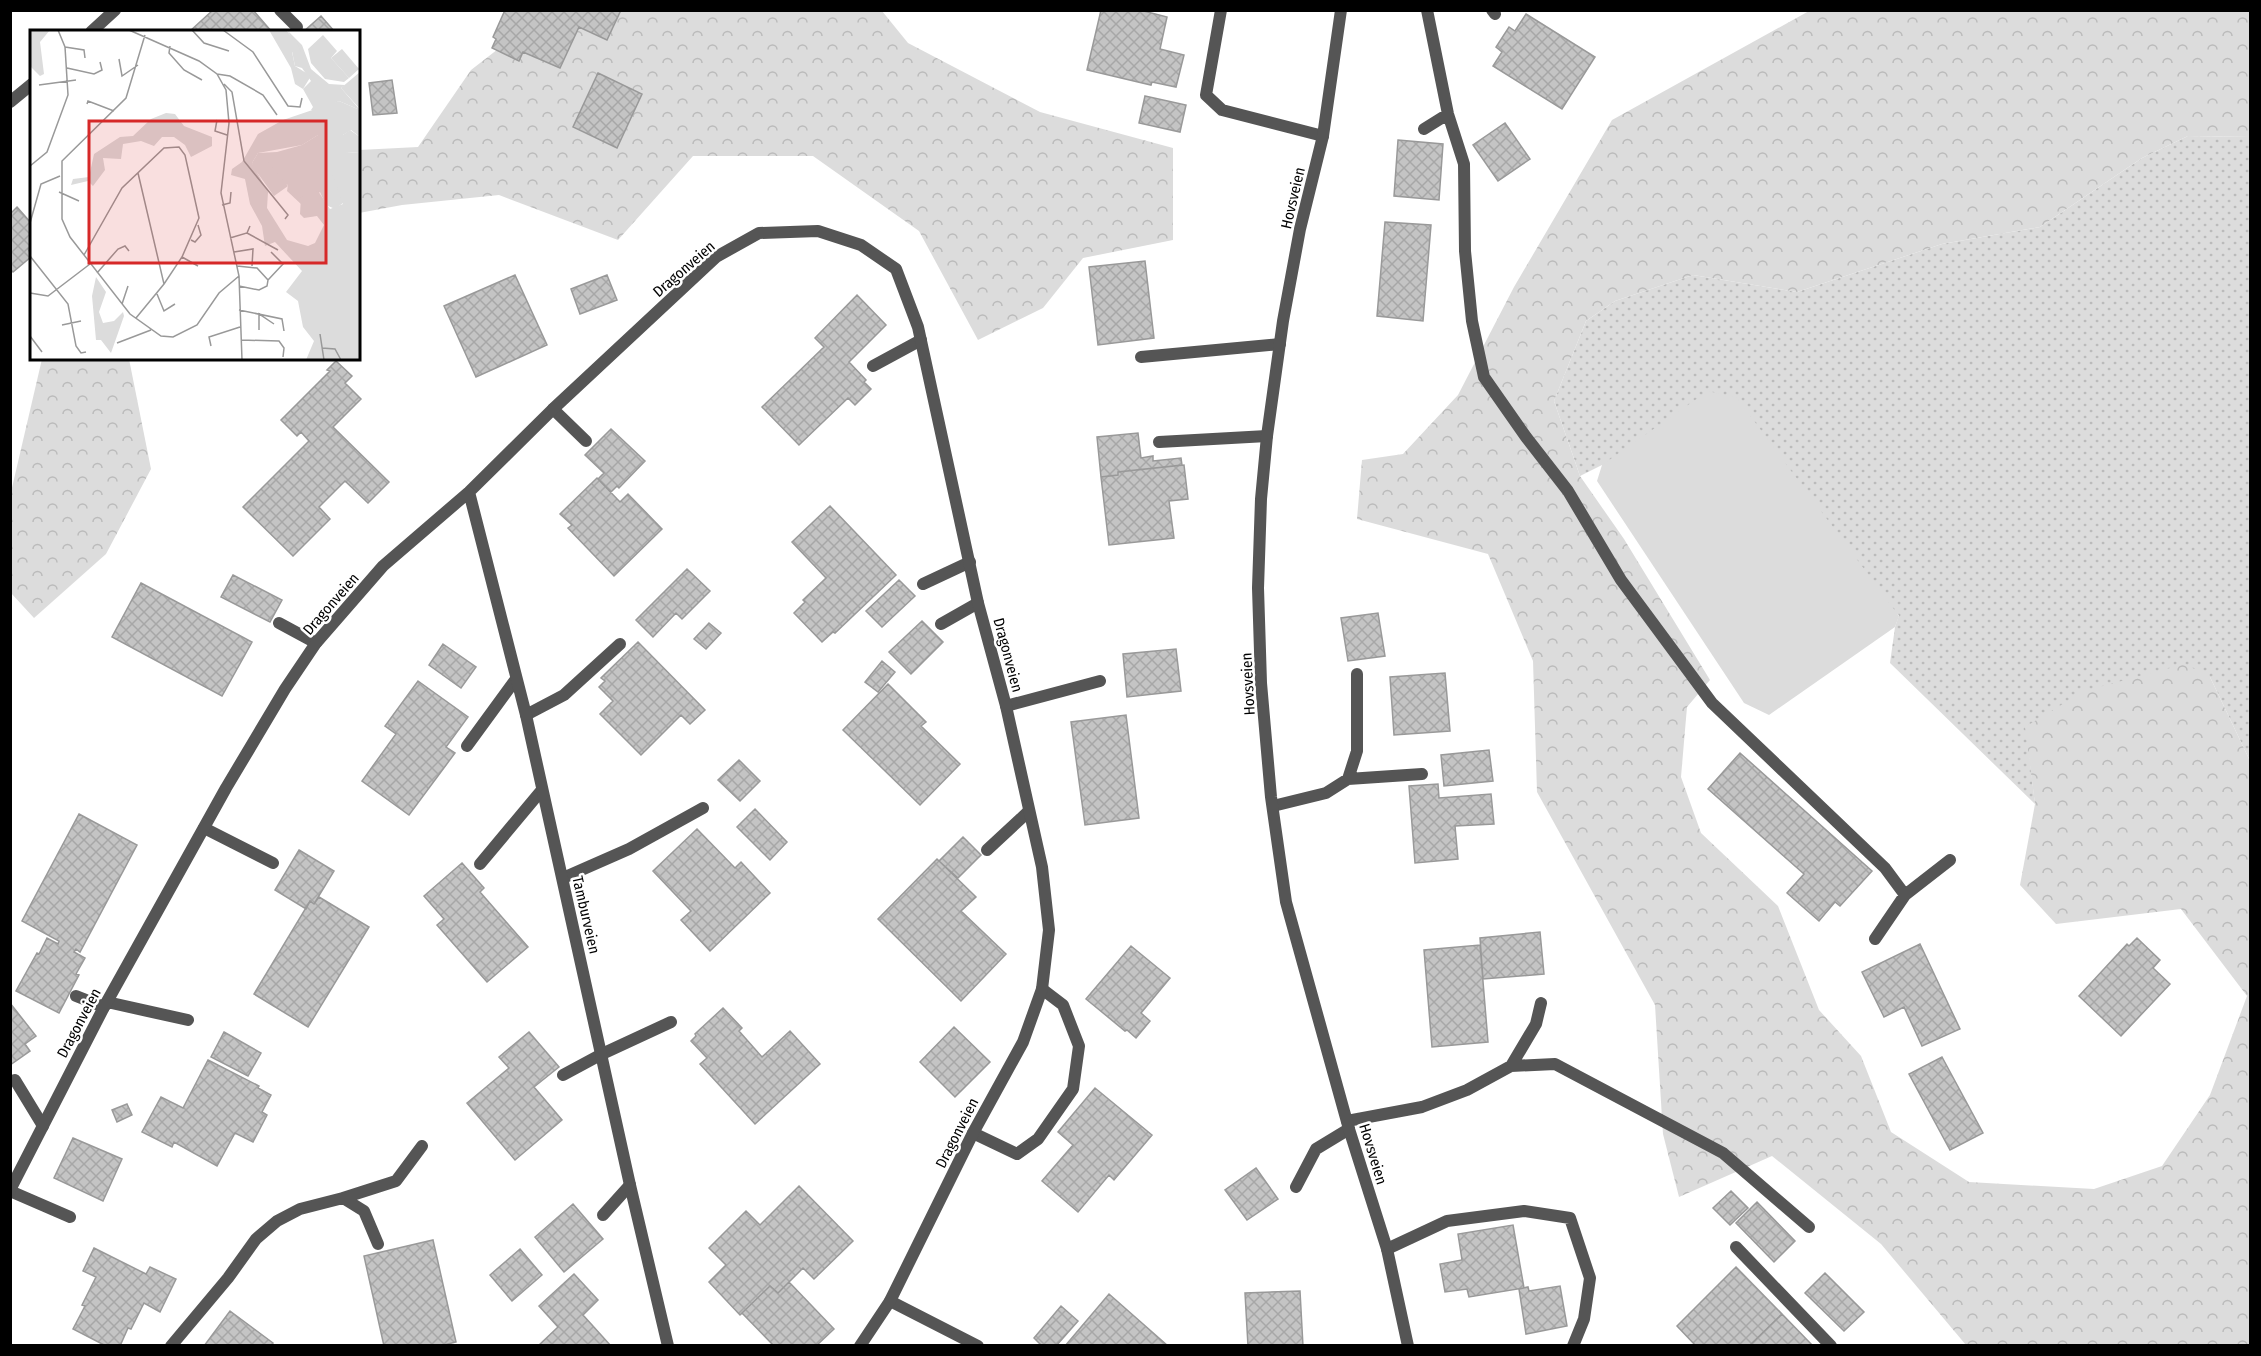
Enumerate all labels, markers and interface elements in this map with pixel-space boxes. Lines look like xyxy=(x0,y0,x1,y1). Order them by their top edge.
inset map xyxy=(30,30,360,360)
street label: Hovsveien xyxy=(1277,165,1309,231)
street label: Dragonveien xyxy=(649,237,719,301)
street label: Dragonveien xyxy=(299,569,363,639)
street label: Dragonveien xyxy=(989,616,1027,694)
street label: Hovsveien xyxy=(1237,652,1259,716)
street label: Tamburveien xyxy=(568,874,604,956)
street label: Dragonveien xyxy=(53,985,105,1061)
street label: Dragonveien xyxy=(932,1095,982,1171)
street label: Hovsveien xyxy=(1355,1121,1391,1187)

